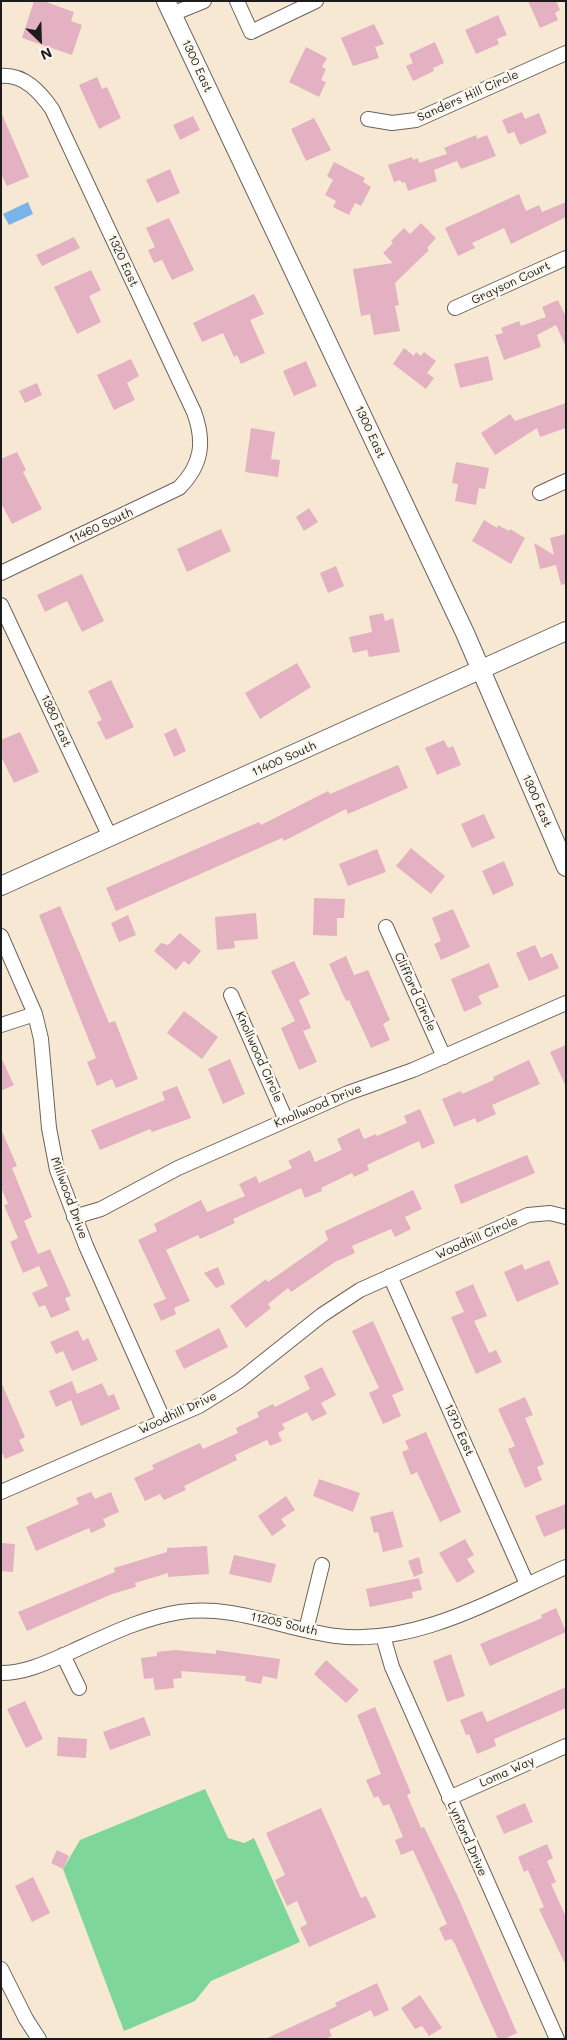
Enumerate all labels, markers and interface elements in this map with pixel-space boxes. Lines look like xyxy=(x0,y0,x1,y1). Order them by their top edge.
north arrow xyxy=(15,15,65,65)
street label: 1300 East xyxy=(179,37,215,95)
text: N xyxy=(38,43,55,65)
street label: Sanders Hill Circle xyxy=(415,67,521,125)
street label: 1320 East xyxy=(105,233,141,289)
street label: Grayson Court xyxy=(469,258,553,308)
street label: 1300 East xyxy=(352,403,388,461)
street label: 11460 South xyxy=(67,505,135,547)
street label: 1380 East xyxy=(38,692,74,750)
street label: 11400 South xyxy=(250,738,318,780)
street label: 1300 East xyxy=(519,772,555,830)
street label: Clifford Circle xyxy=(391,950,439,1034)
street label: Knollwood Circle xyxy=(233,1009,285,1105)
street label: Knollwood Drive xyxy=(272,1081,364,1131)
street label: Millwood Drive xyxy=(48,1155,90,1241)
street label: Woodhill Circle xyxy=(434,1213,520,1263)
street label: Woodhill Drive xyxy=(137,1389,219,1437)
street label: 1370 East xyxy=(441,1402,477,1458)
street label: 11205 South xyxy=(249,1609,319,1639)
street label: Loma Way xyxy=(477,1754,537,1790)
street label: Lynford Drive xyxy=(444,1799,490,1879)

